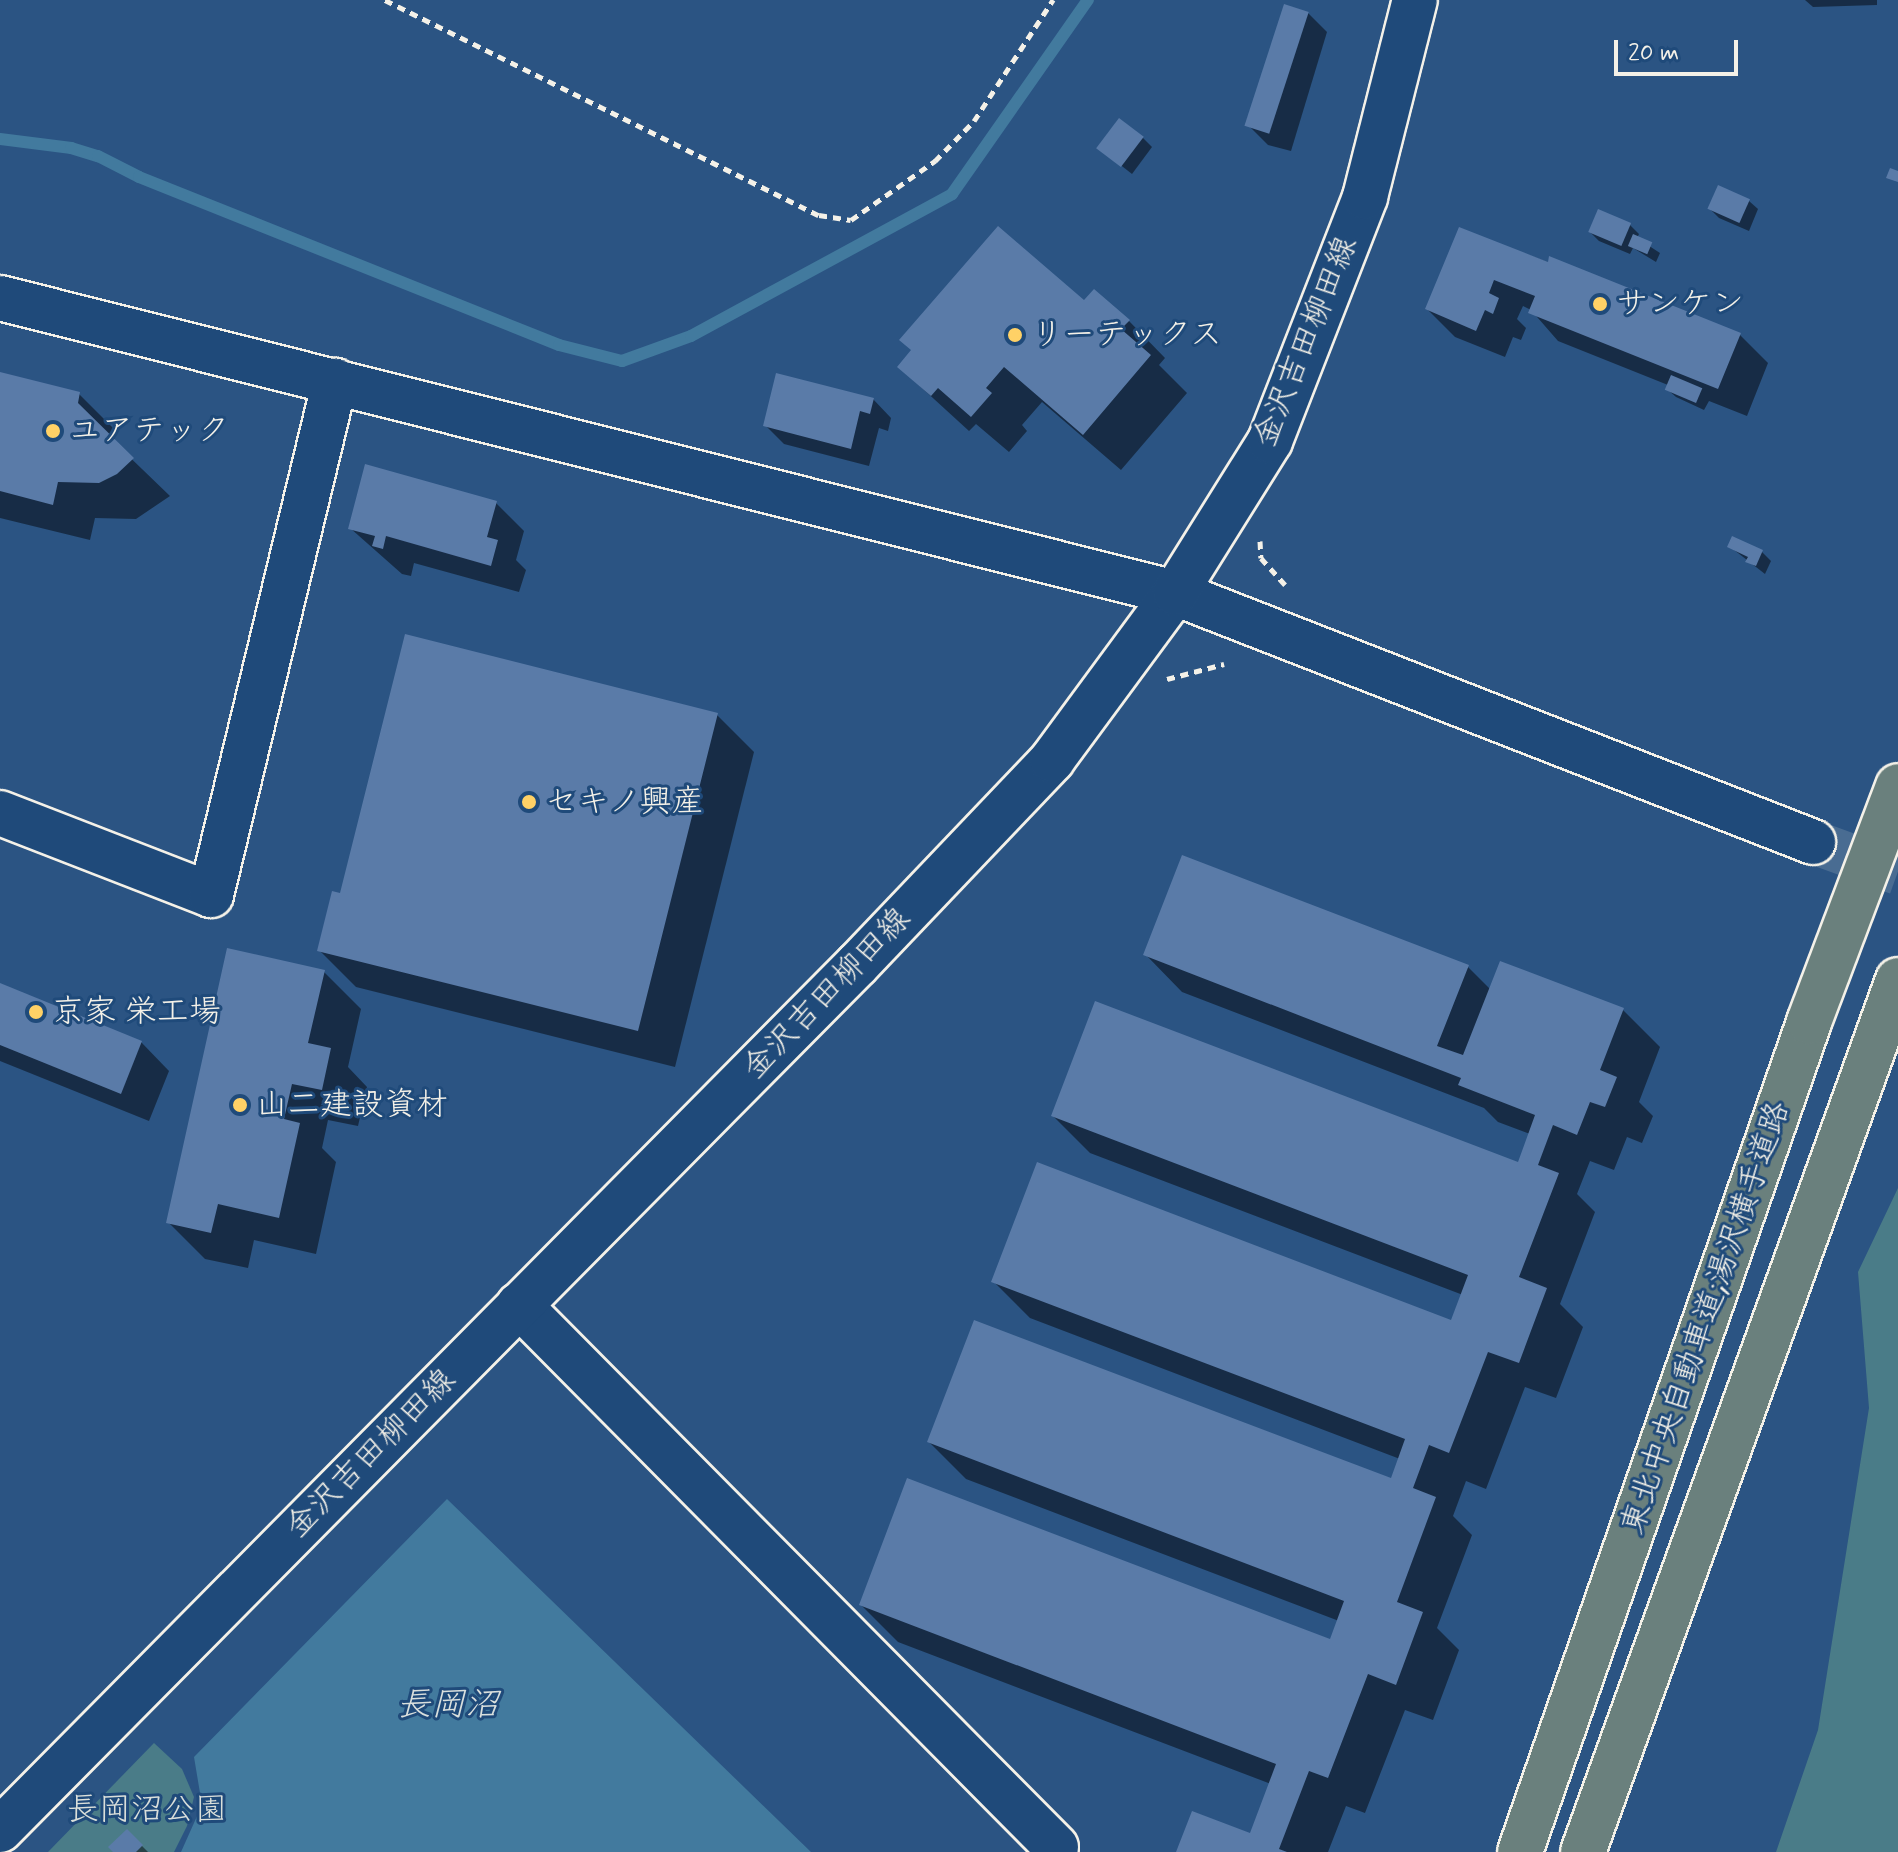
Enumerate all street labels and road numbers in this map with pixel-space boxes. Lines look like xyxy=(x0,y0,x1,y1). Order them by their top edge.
street label: 金沢吉田柳田線 xyxy=(1246,231,1366,453)
street label: 金沢吉田柳田線 xyxy=(735,900,919,1088)
street label: 東北中央自動車道;湯沢横手道路 xyxy=(1614,1096,1798,1540)
street label: 金沢吉田柳田線 xyxy=(278,1361,464,1547)

